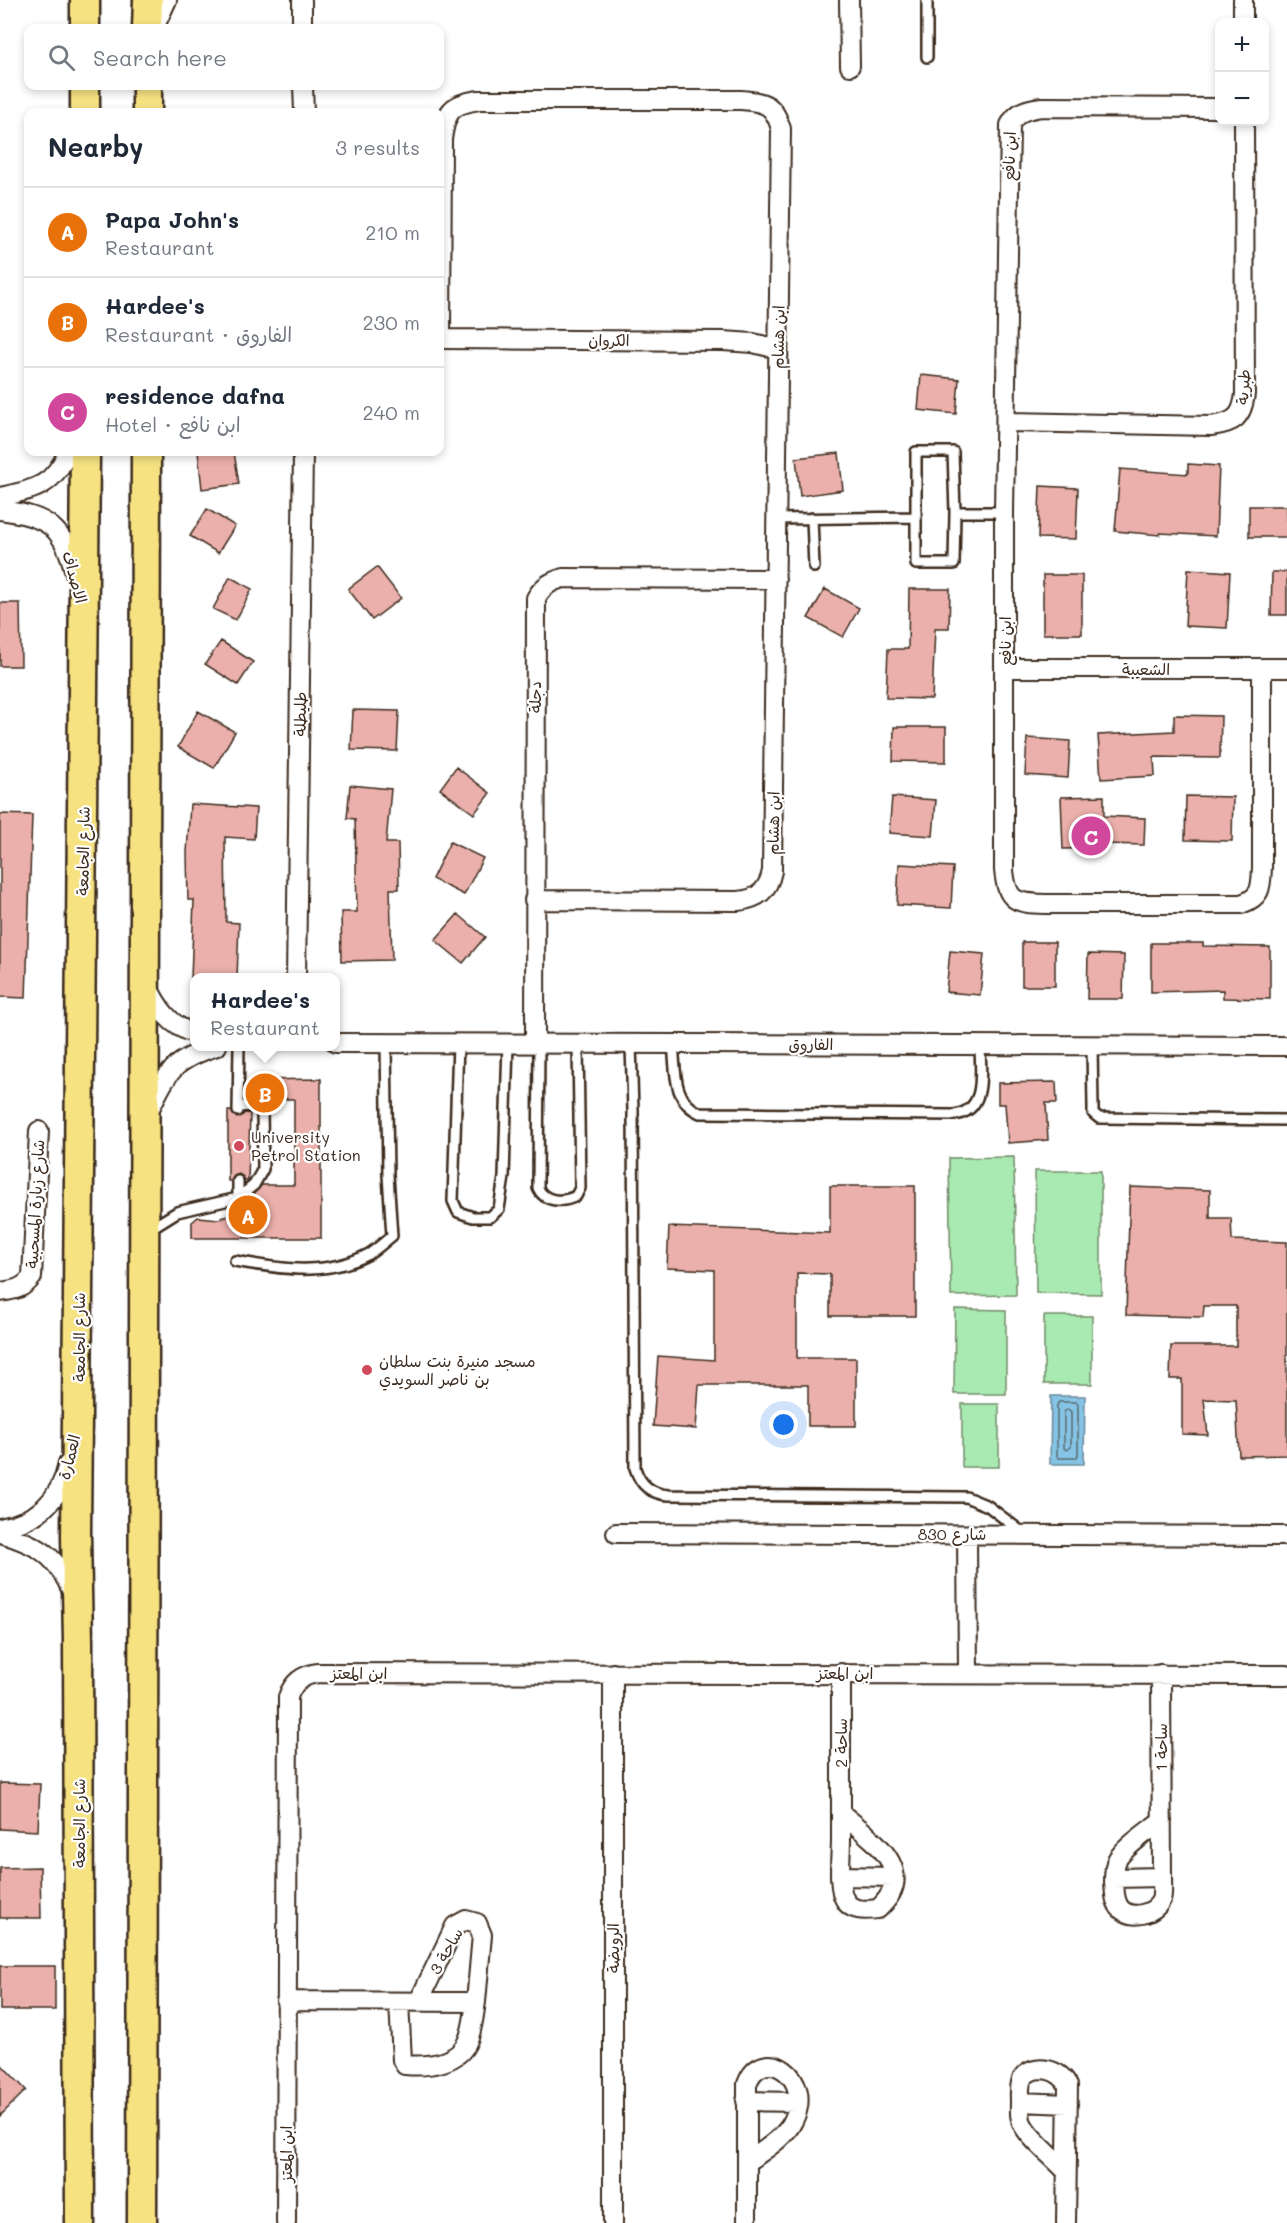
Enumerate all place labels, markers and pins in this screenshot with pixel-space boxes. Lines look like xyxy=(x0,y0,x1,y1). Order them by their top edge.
pin: C xyxy=(1072,814,1110,858)
pin: B xyxy=(246,1070,284,1116)
place label: University Petrol Station xyxy=(251,1126,361,1165)
marker: University Petrol Station xyxy=(232,1139,246,1153)
pin: A xyxy=(228,1192,268,1238)
place label: مسجد منيرة بنت سلطان بن ناصر السويدي xyxy=(379,1350,536,1391)
marker: مسجد منيرة بنت سلطان بن ناصر السويدي xyxy=(360,1363,374,1377)

